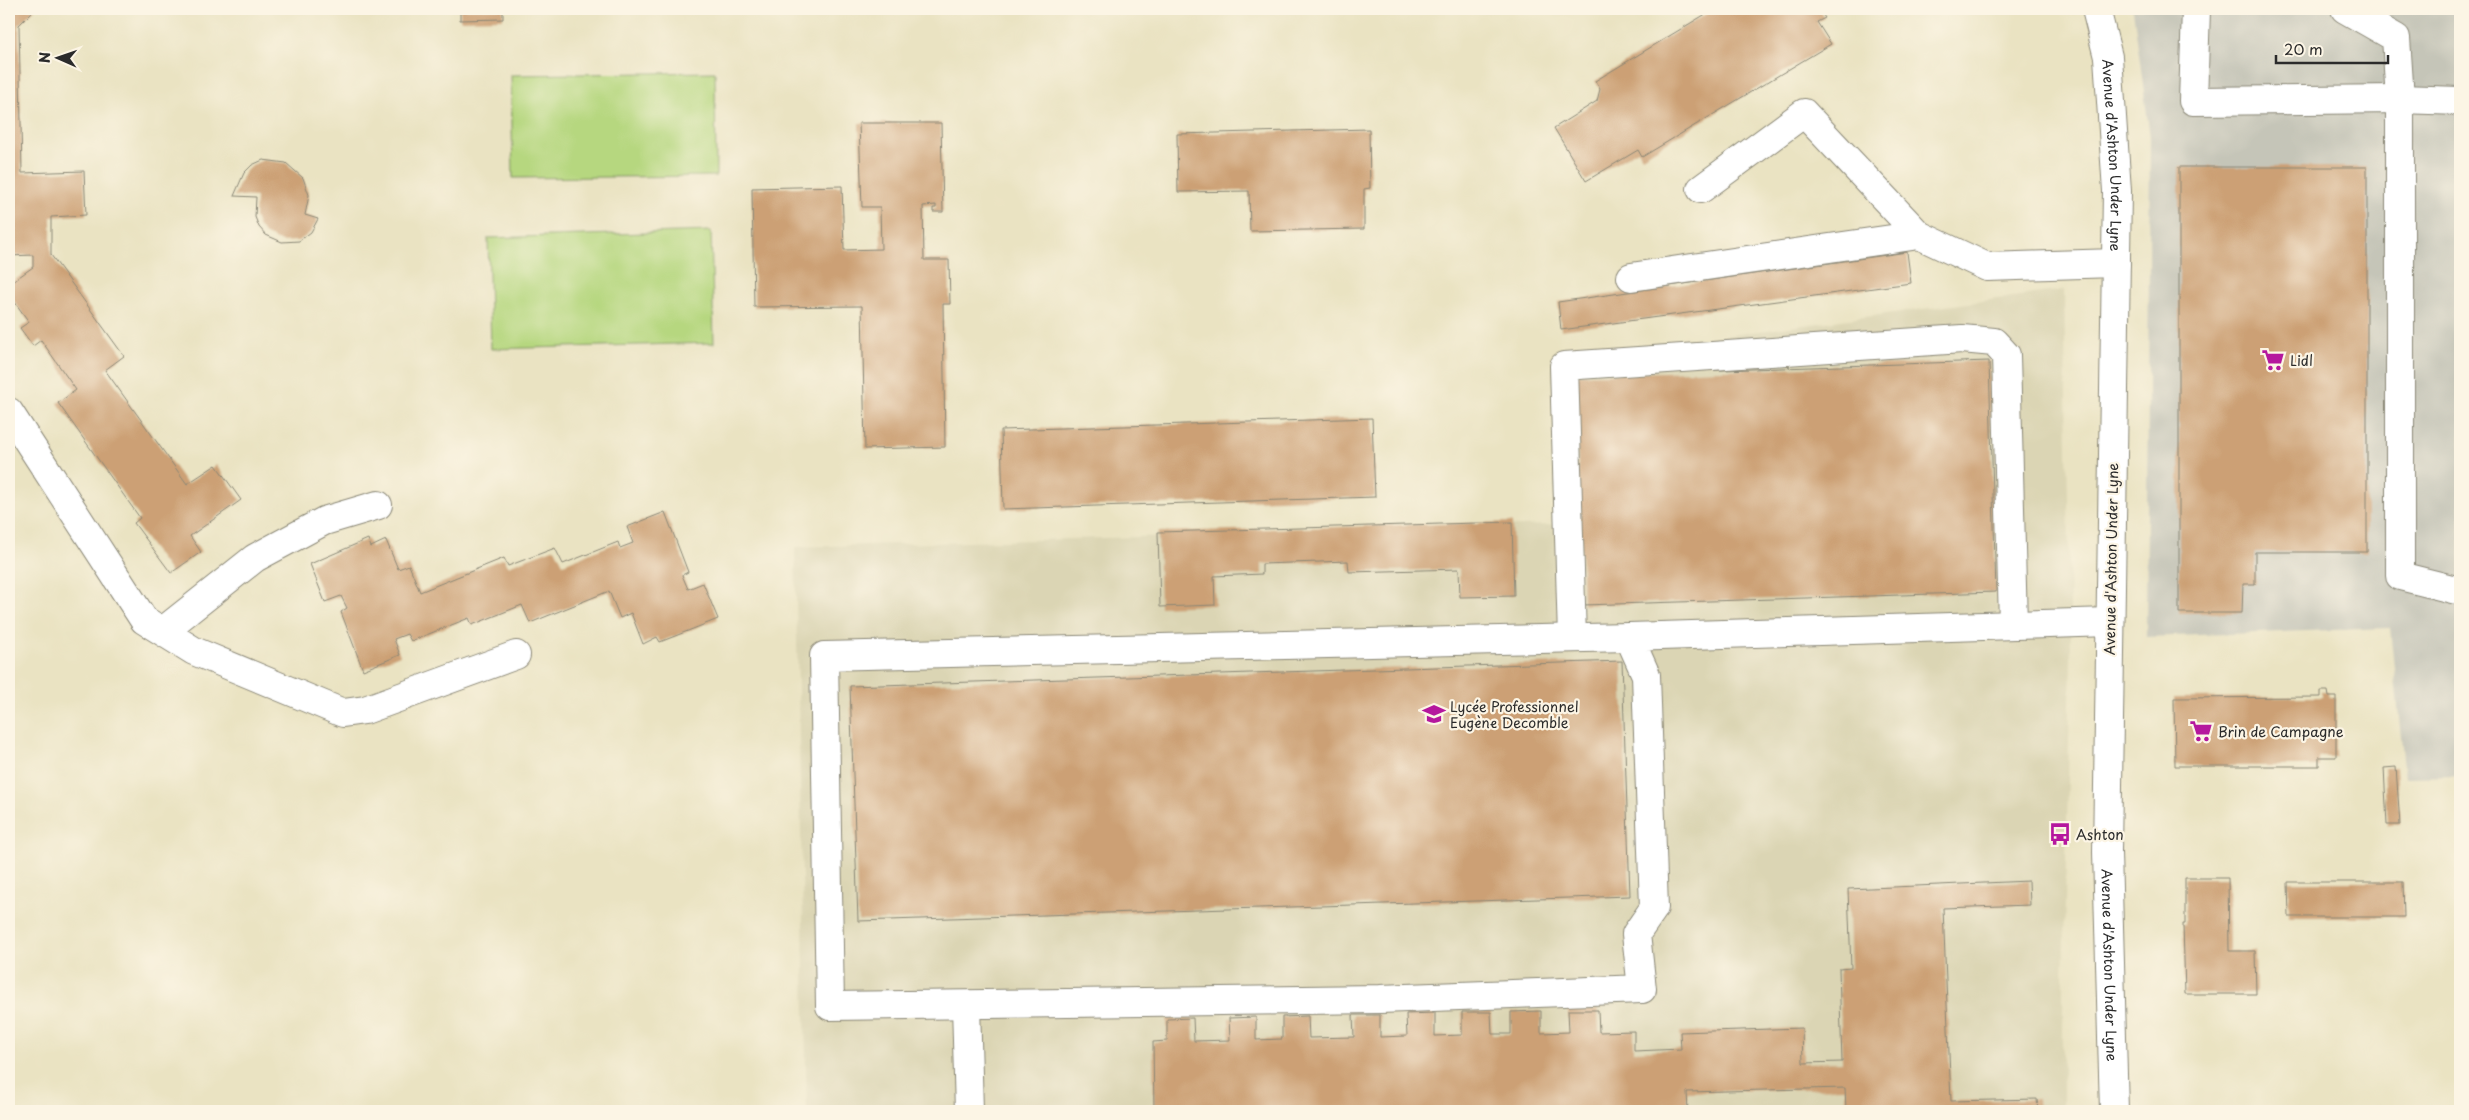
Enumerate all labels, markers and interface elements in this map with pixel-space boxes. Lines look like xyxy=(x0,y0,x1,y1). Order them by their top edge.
north arrow xyxy=(32,32,82,82)
scale bar xyxy=(2276,32,2389,64)
text: 20 m xyxy=(2284,37,2323,60)
text: N xyxy=(34,52,55,63)
street label: Avenue d'Ashton Under Lyne xyxy=(2098,58,2128,252)
supermarket icon: Lidl xyxy=(2260,347,2286,373)
place label: Lidl xyxy=(2290,350,2313,371)
street label: Avenue d'Ashton Under Lyne xyxy=(2099,462,2123,655)
place label: Lycée Professionnel Eugène Decomble xyxy=(1450,696,1579,733)
school or university icon: Lycée Professionnel Eugène Decomble xyxy=(1421,701,1447,727)
supermarket icon: Brin de Campagne xyxy=(2188,718,2214,744)
place label: Brin de Campagne xyxy=(2218,721,2344,742)
bus stop icon: Ashton xyxy=(2047,821,2073,847)
place label: Ashton xyxy=(2076,824,2124,845)
street label: Avenue d'Ashton Under Lyne xyxy=(2097,868,2123,1062)

